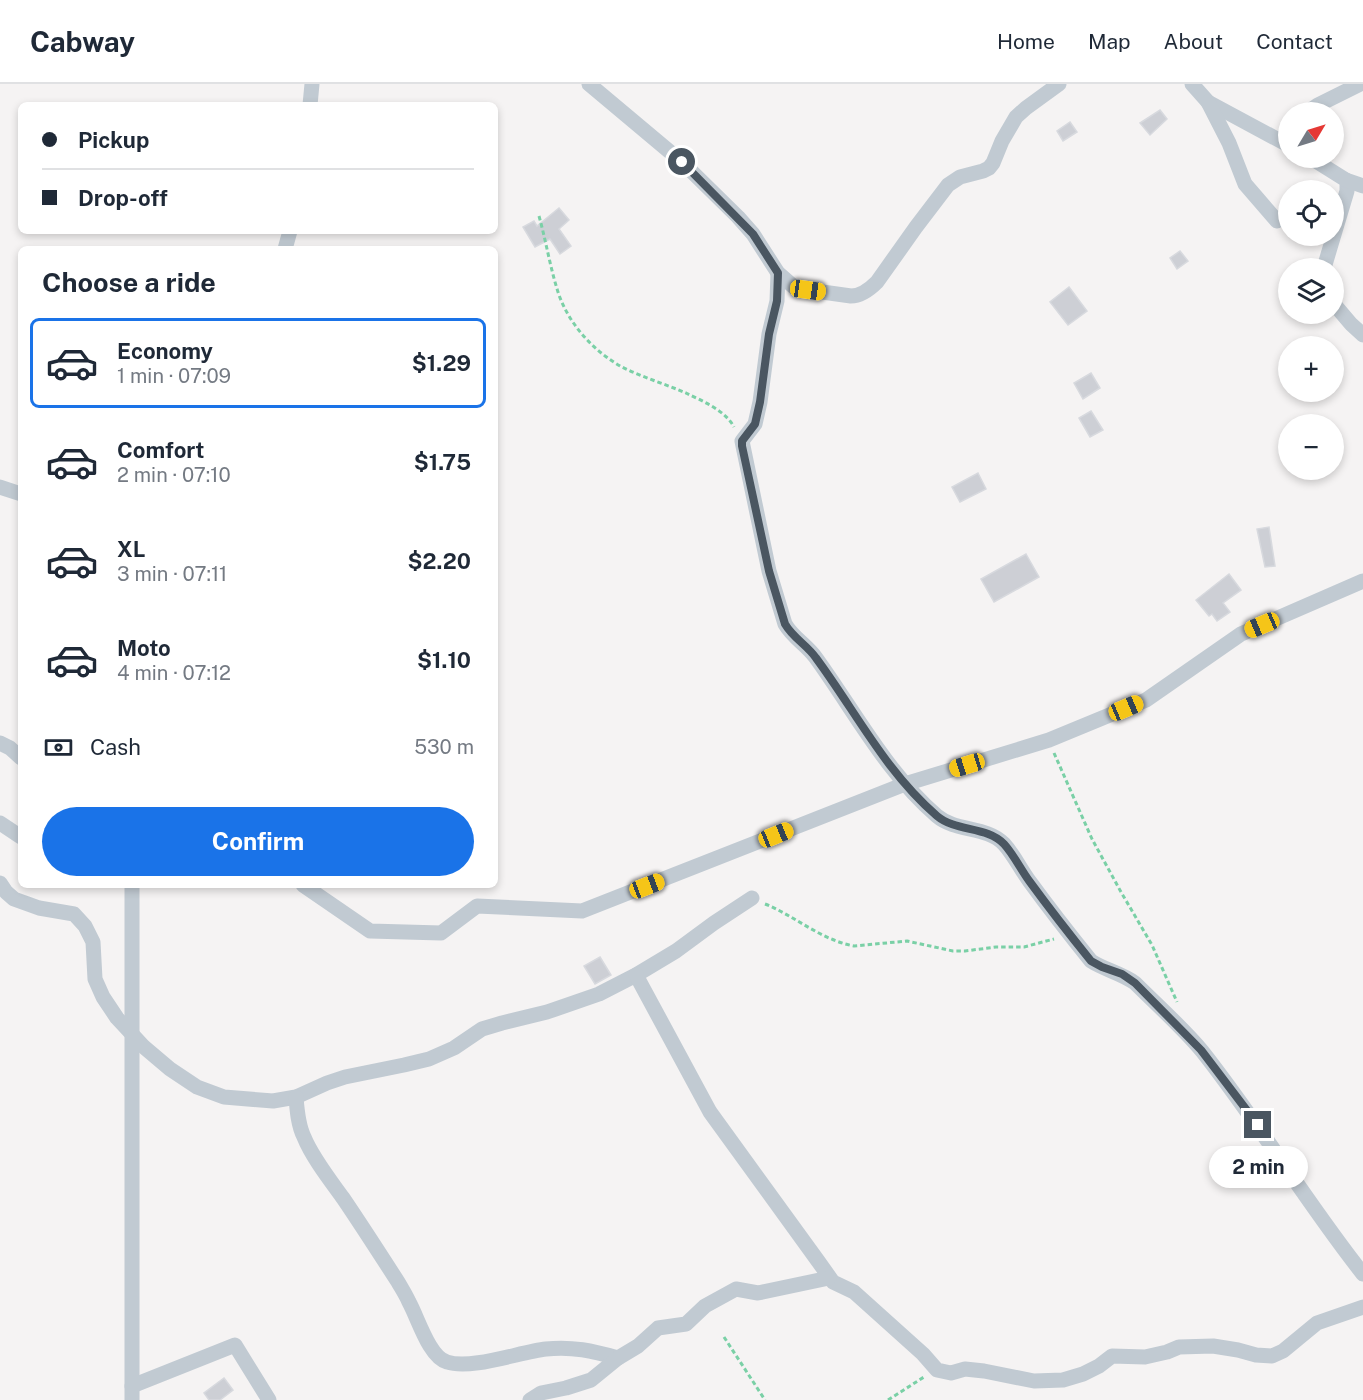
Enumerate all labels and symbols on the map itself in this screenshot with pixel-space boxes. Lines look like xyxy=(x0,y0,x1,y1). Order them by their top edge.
north arrow xyxy=(1278,102,1344,168)
route start xyxy=(668,148,695,175)
car xyxy=(789,279,827,301)
car xyxy=(1242,610,1282,640)
car xyxy=(1106,693,1146,723)
car xyxy=(947,751,987,779)
car xyxy=(756,820,796,850)
car xyxy=(627,871,667,901)
route end xyxy=(1244,1111,1271,1138)
callout: 2 min xyxy=(1208,1146,1308,1188)

